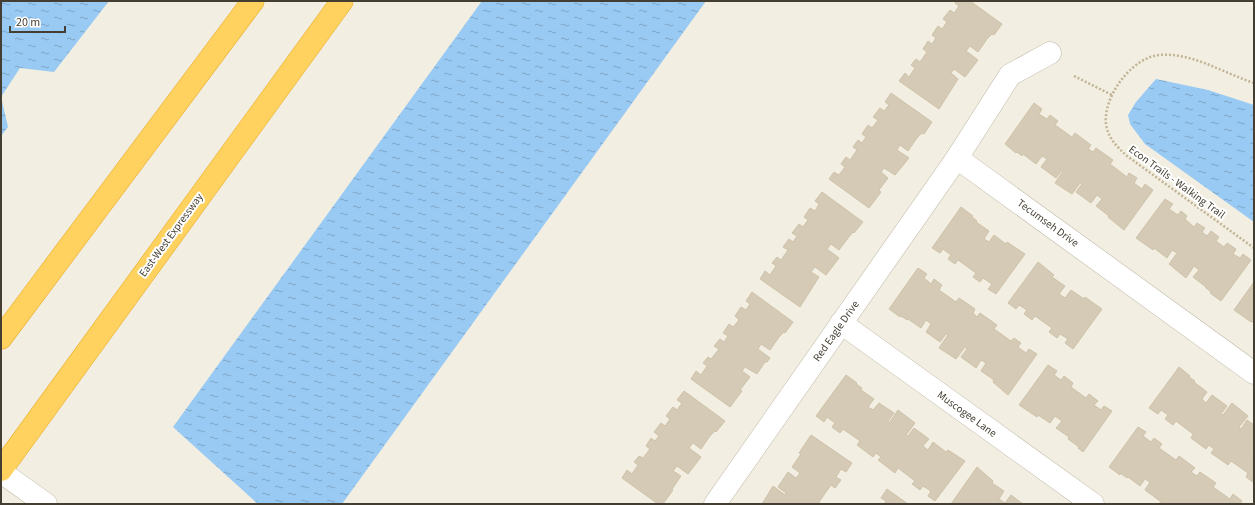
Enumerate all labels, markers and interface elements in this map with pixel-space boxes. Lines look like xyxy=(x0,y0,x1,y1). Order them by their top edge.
scale bar xyxy=(10,8,65,34)
text: 20 m xyxy=(16,14,40,31)
street label: Econ Trails - Walking Trail xyxy=(1126,142,1228,222)
street label: East-West Expressway xyxy=(135,190,207,280)
street label: Tecumseh Drive xyxy=(1014,196,1082,251)
street label: Red Eagle Drive xyxy=(809,297,863,364)
street label: Muscogee Lane xyxy=(934,387,1000,441)

